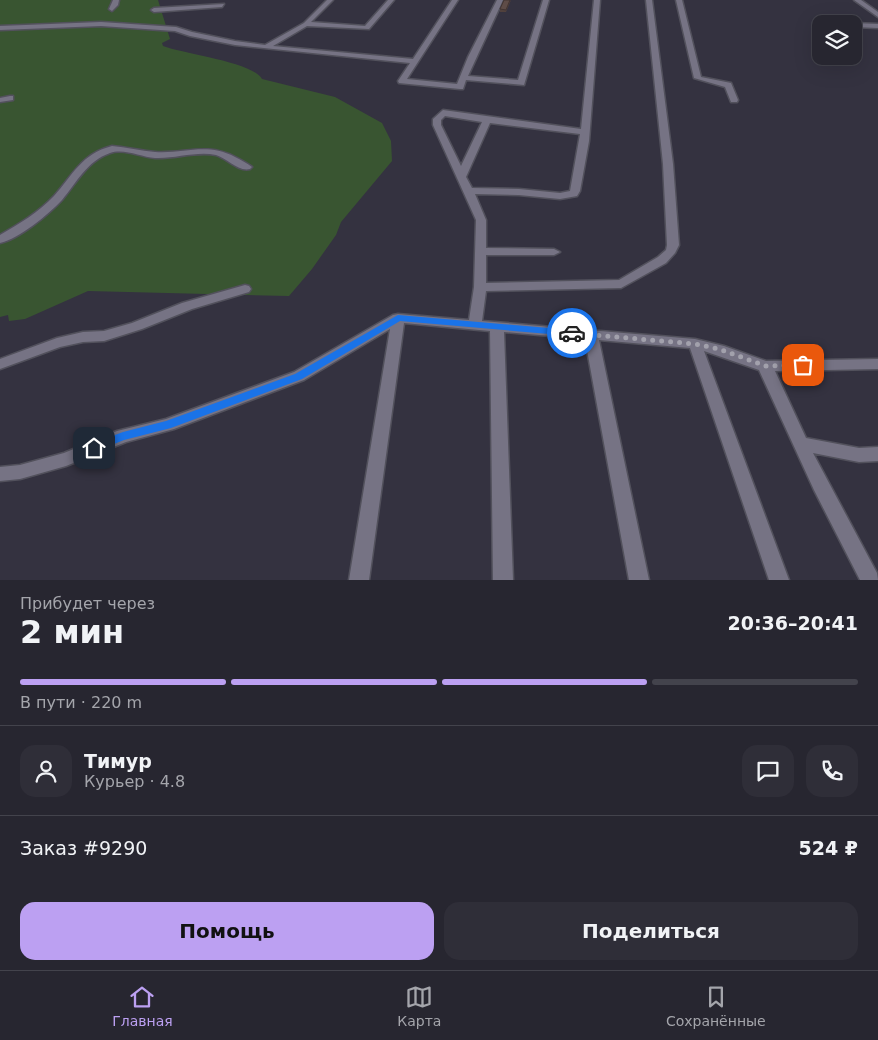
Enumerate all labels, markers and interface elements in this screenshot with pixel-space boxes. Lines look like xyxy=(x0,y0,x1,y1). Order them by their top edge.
map controls xyxy=(812,15,862,65)
button: layers xyxy=(812,15,862,65)
courier xyxy=(547,308,597,358)
icon: car xyxy=(558,319,586,347)
pin xyxy=(782,344,824,386)
icon: bag xyxy=(789,351,817,379)
pin xyxy=(73,427,115,469)
icon: home xyxy=(80,434,108,462)
text: Прибудет через xyxy=(20,594,155,613)
text: 20:36–20:41 xyxy=(728,612,858,634)
text: 2 мин xyxy=(20,613,124,651)
text: В пути · 220 m xyxy=(20,693,142,712)
button: person xyxy=(20,745,72,797)
button: chat xyxy=(742,745,794,797)
button: phone xyxy=(806,745,858,797)
text: Тимур xyxy=(84,750,152,772)
text: Курьер · 4.8 xyxy=(84,772,185,791)
text: Заказ #9290 xyxy=(20,837,147,859)
text: 524 ₽ xyxy=(799,837,858,859)
button: Помощь xyxy=(20,902,434,960)
button: Поделиться xyxy=(444,902,858,960)
tab: Главная xyxy=(112,983,173,1029)
tab: Карта xyxy=(397,983,441,1029)
tab: Сохранённые xyxy=(666,983,766,1029)

